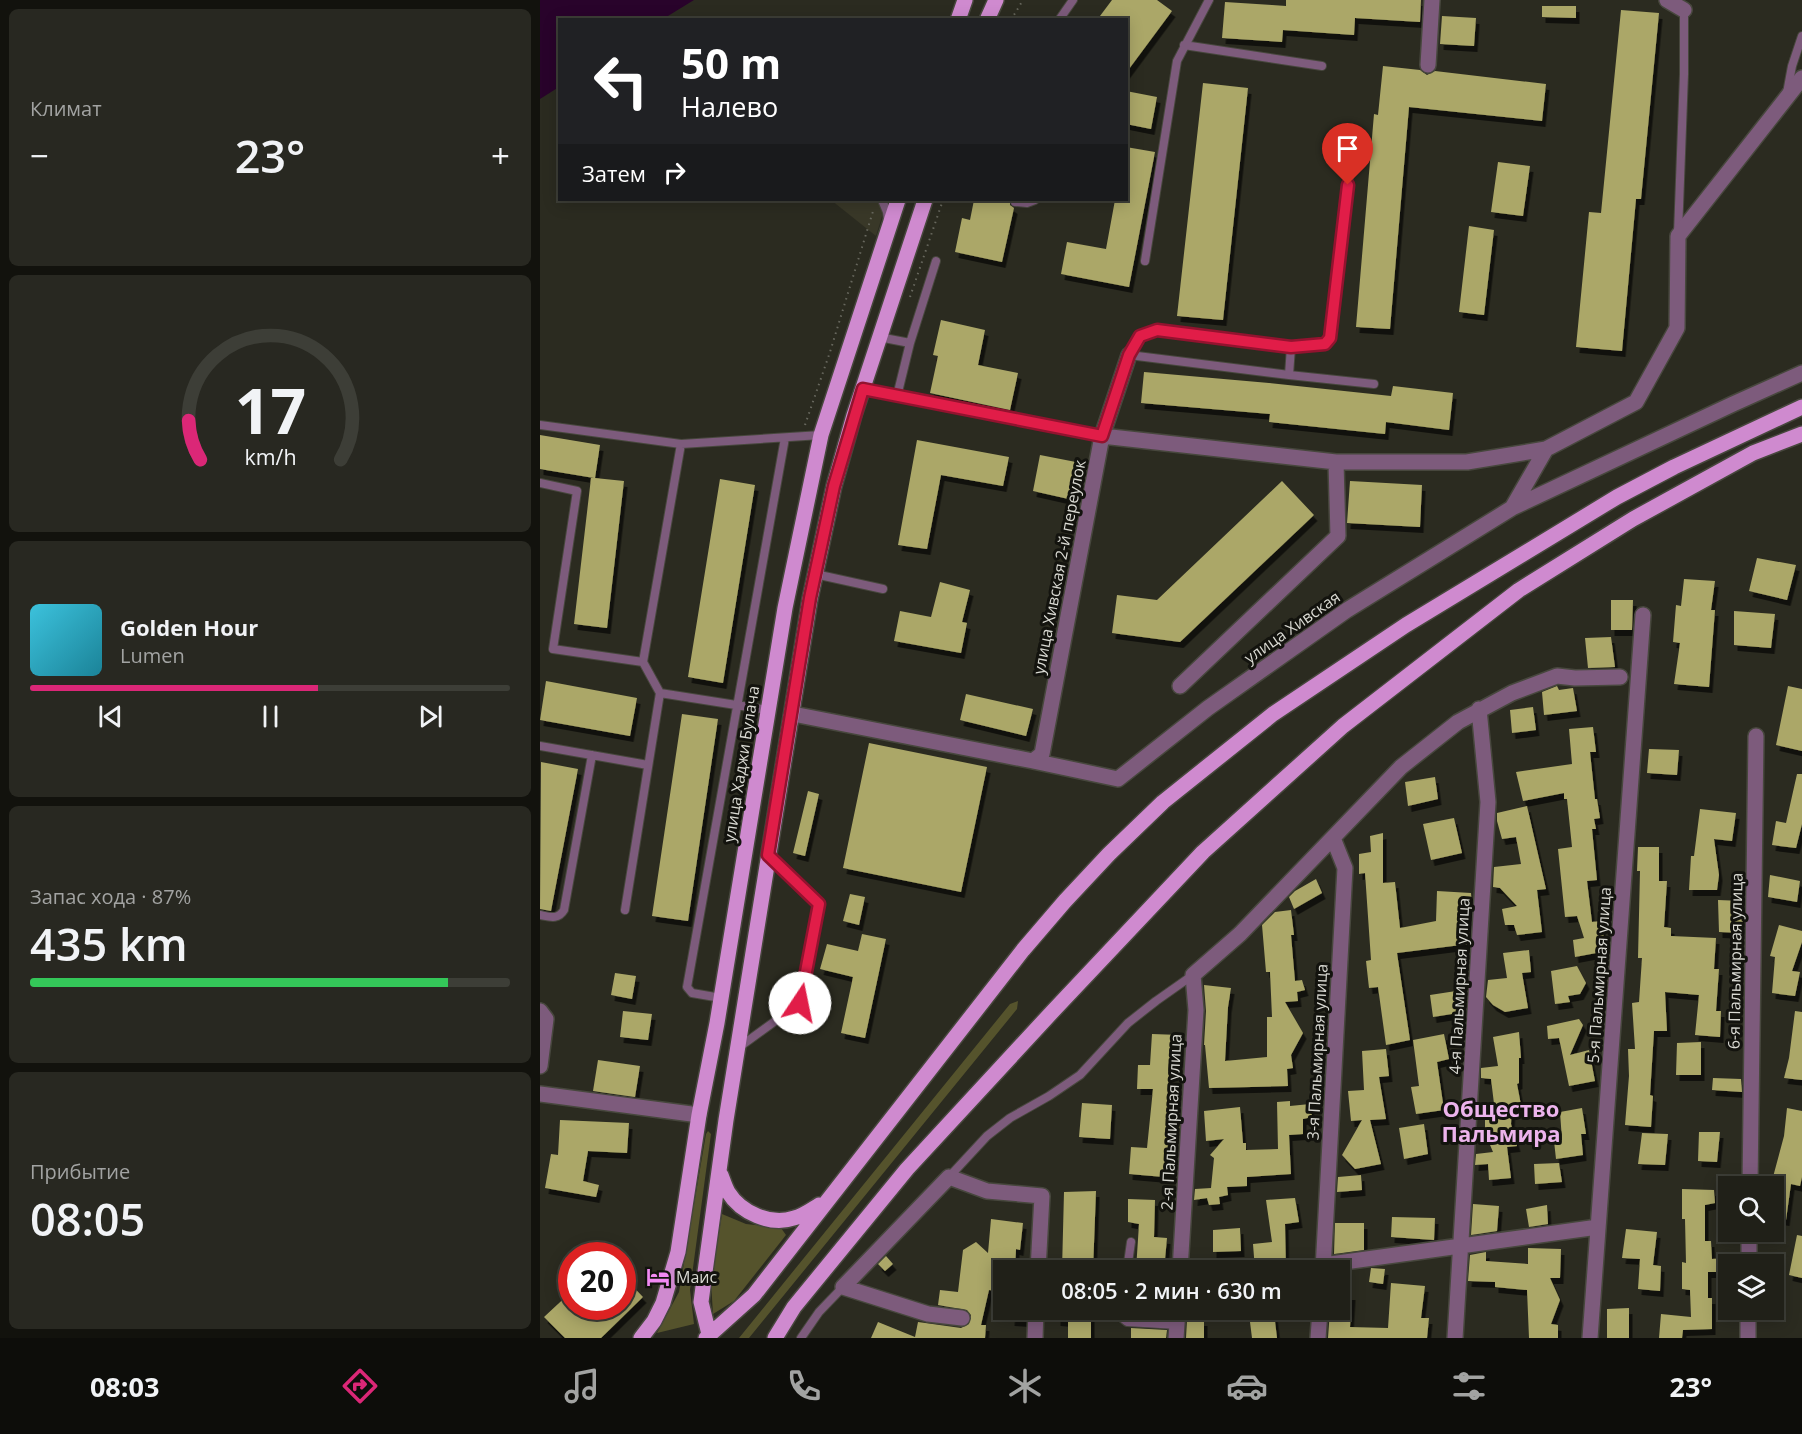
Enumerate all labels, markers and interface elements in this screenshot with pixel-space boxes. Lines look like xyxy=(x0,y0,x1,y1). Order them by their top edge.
text: 50 m xyxy=(681,34,781,91)
icon: left xyxy=(582,42,660,120)
text: Налево xyxy=(681,88,778,125)
text: Климат xyxy=(30,95,102,122)
pin xyxy=(1322,123,1373,185)
text: 23° xyxy=(235,125,305,186)
icon: arrive xyxy=(1331,132,1364,165)
text: − xyxy=(30,133,49,178)
text: + xyxy=(491,133,510,178)
icon: right xyxy=(658,156,691,189)
text: Затем xyxy=(582,158,646,188)
text: 17 xyxy=(234,367,306,452)
text: km/h xyxy=(244,443,296,472)
street label: улица Хивская 2-й переулок xyxy=(1027,457,1091,676)
street label: улица Хивская xyxy=(1240,586,1344,668)
text: Golden Hour xyxy=(120,612,258,642)
text: Lumen xyxy=(120,642,185,669)
street label: улица Хаджи Булача xyxy=(718,684,764,844)
icon: previous xyxy=(94,700,127,733)
icon: pause xyxy=(254,700,287,733)
icon: next xyxy=(414,700,447,733)
street label: 6-я Пальмирная улица xyxy=(1722,873,1748,1049)
text: Запас хода · 87% xyxy=(30,883,191,910)
street label: 5-я Пальмирная улица xyxy=(1582,886,1616,1064)
street label: 4-я Пальмирная улица xyxy=(1443,897,1475,1075)
text: 435 km xyxy=(30,913,188,974)
street label: 3-я Пальмирная улица xyxy=(1301,963,1333,1141)
position arrow xyxy=(768,971,832,1035)
street label: 2-я Пальмирная улица xyxy=(1155,1033,1187,1211)
district label: Общество Пальмира xyxy=(1441,1093,1561,1148)
text: Прибытие xyxy=(30,1158,130,1185)
map controls xyxy=(1718,1176,1784,1320)
button: search xyxy=(1718,1176,1784,1242)
text: 08:05 xyxy=(30,1188,145,1249)
speed limit sign: 20 xyxy=(558,1242,636,1320)
button: layers xyxy=(1718,1254,1784,1320)
hotel icon: Маис xyxy=(645,1264,671,1290)
place label: Маис xyxy=(676,1266,717,1288)
text: 08:05 · 2 мин · 630 m xyxy=(1061,1275,1282,1305)
icon: directions xyxy=(339,1365,381,1407)
icon: music xyxy=(561,1365,603,1407)
icon: phone xyxy=(783,1365,825,1407)
icon: climate xyxy=(1004,1365,1046,1407)
icon: car xyxy=(1226,1365,1268,1407)
icon: filters xyxy=(1448,1365,1490,1407)
text: 08:03 xyxy=(90,1368,159,1405)
text: 23° xyxy=(1670,1368,1712,1405)

